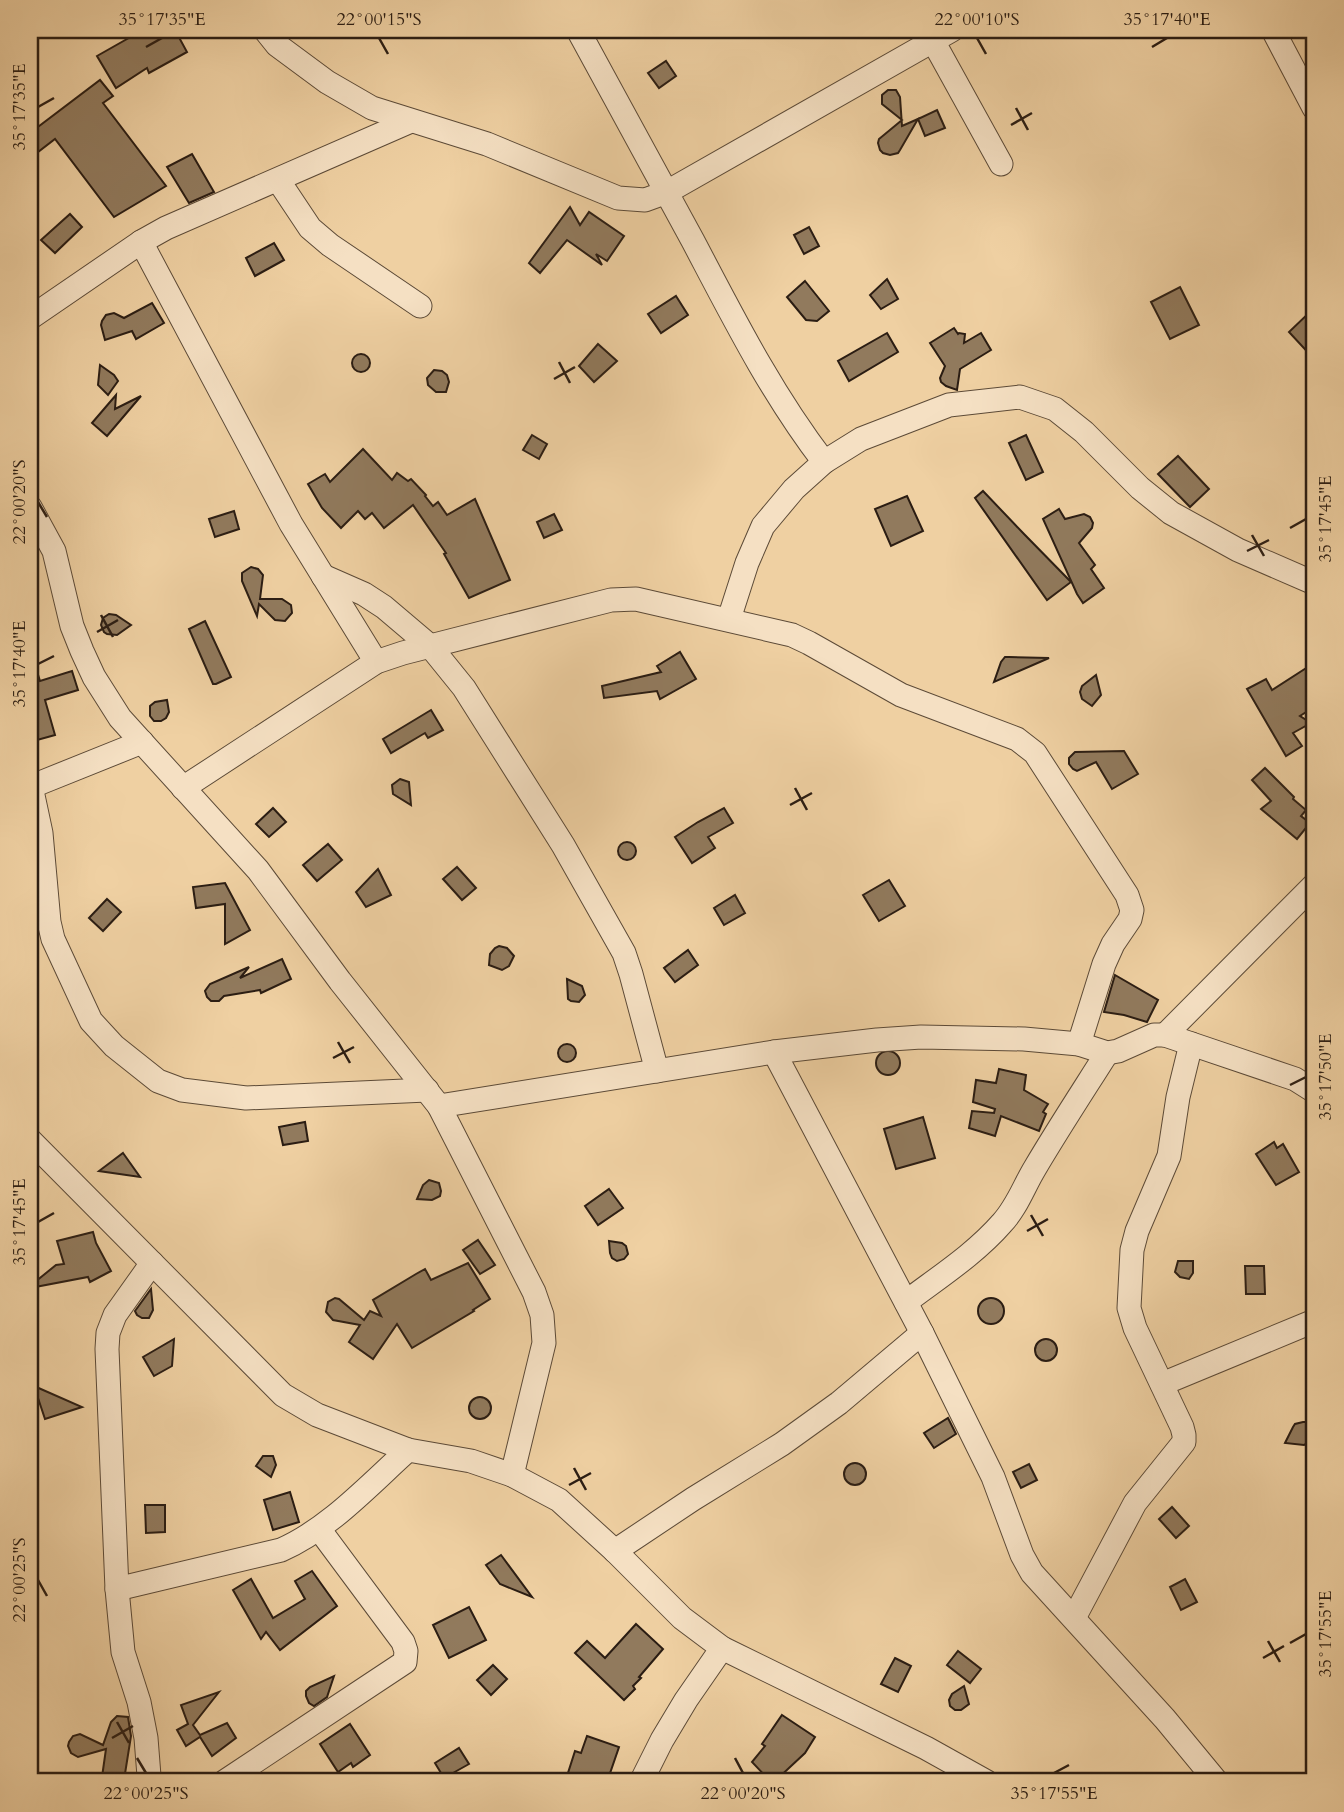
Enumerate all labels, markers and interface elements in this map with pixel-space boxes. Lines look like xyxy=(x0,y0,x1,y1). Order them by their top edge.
text: 35°17'35"E xyxy=(118,7,206,32)
text: 22°00'15"S xyxy=(337,7,421,32)
text: 22°00'10"S xyxy=(935,7,1019,32)
text: 35°17'40"E xyxy=(1123,7,1211,32)
text: 35°17'35"E xyxy=(7,63,32,151)
text: 22°00'20"S xyxy=(7,460,32,544)
text: 35°17'45"E xyxy=(1313,475,1338,563)
text: 35°17'40"E xyxy=(7,620,32,708)
text: 35°17'50"E xyxy=(1313,1033,1338,1121)
text: 35°17'45"E xyxy=(7,1178,32,1266)
text: 22°00'25"S xyxy=(7,1538,32,1622)
text: 35°17'55"E xyxy=(1313,1590,1338,1678)
text: 22°00'25"S xyxy=(104,1781,188,1806)
text: 22°00'20"S xyxy=(701,1781,785,1806)
text: 35°17'55"E xyxy=(1010,1781,1098,1806)

